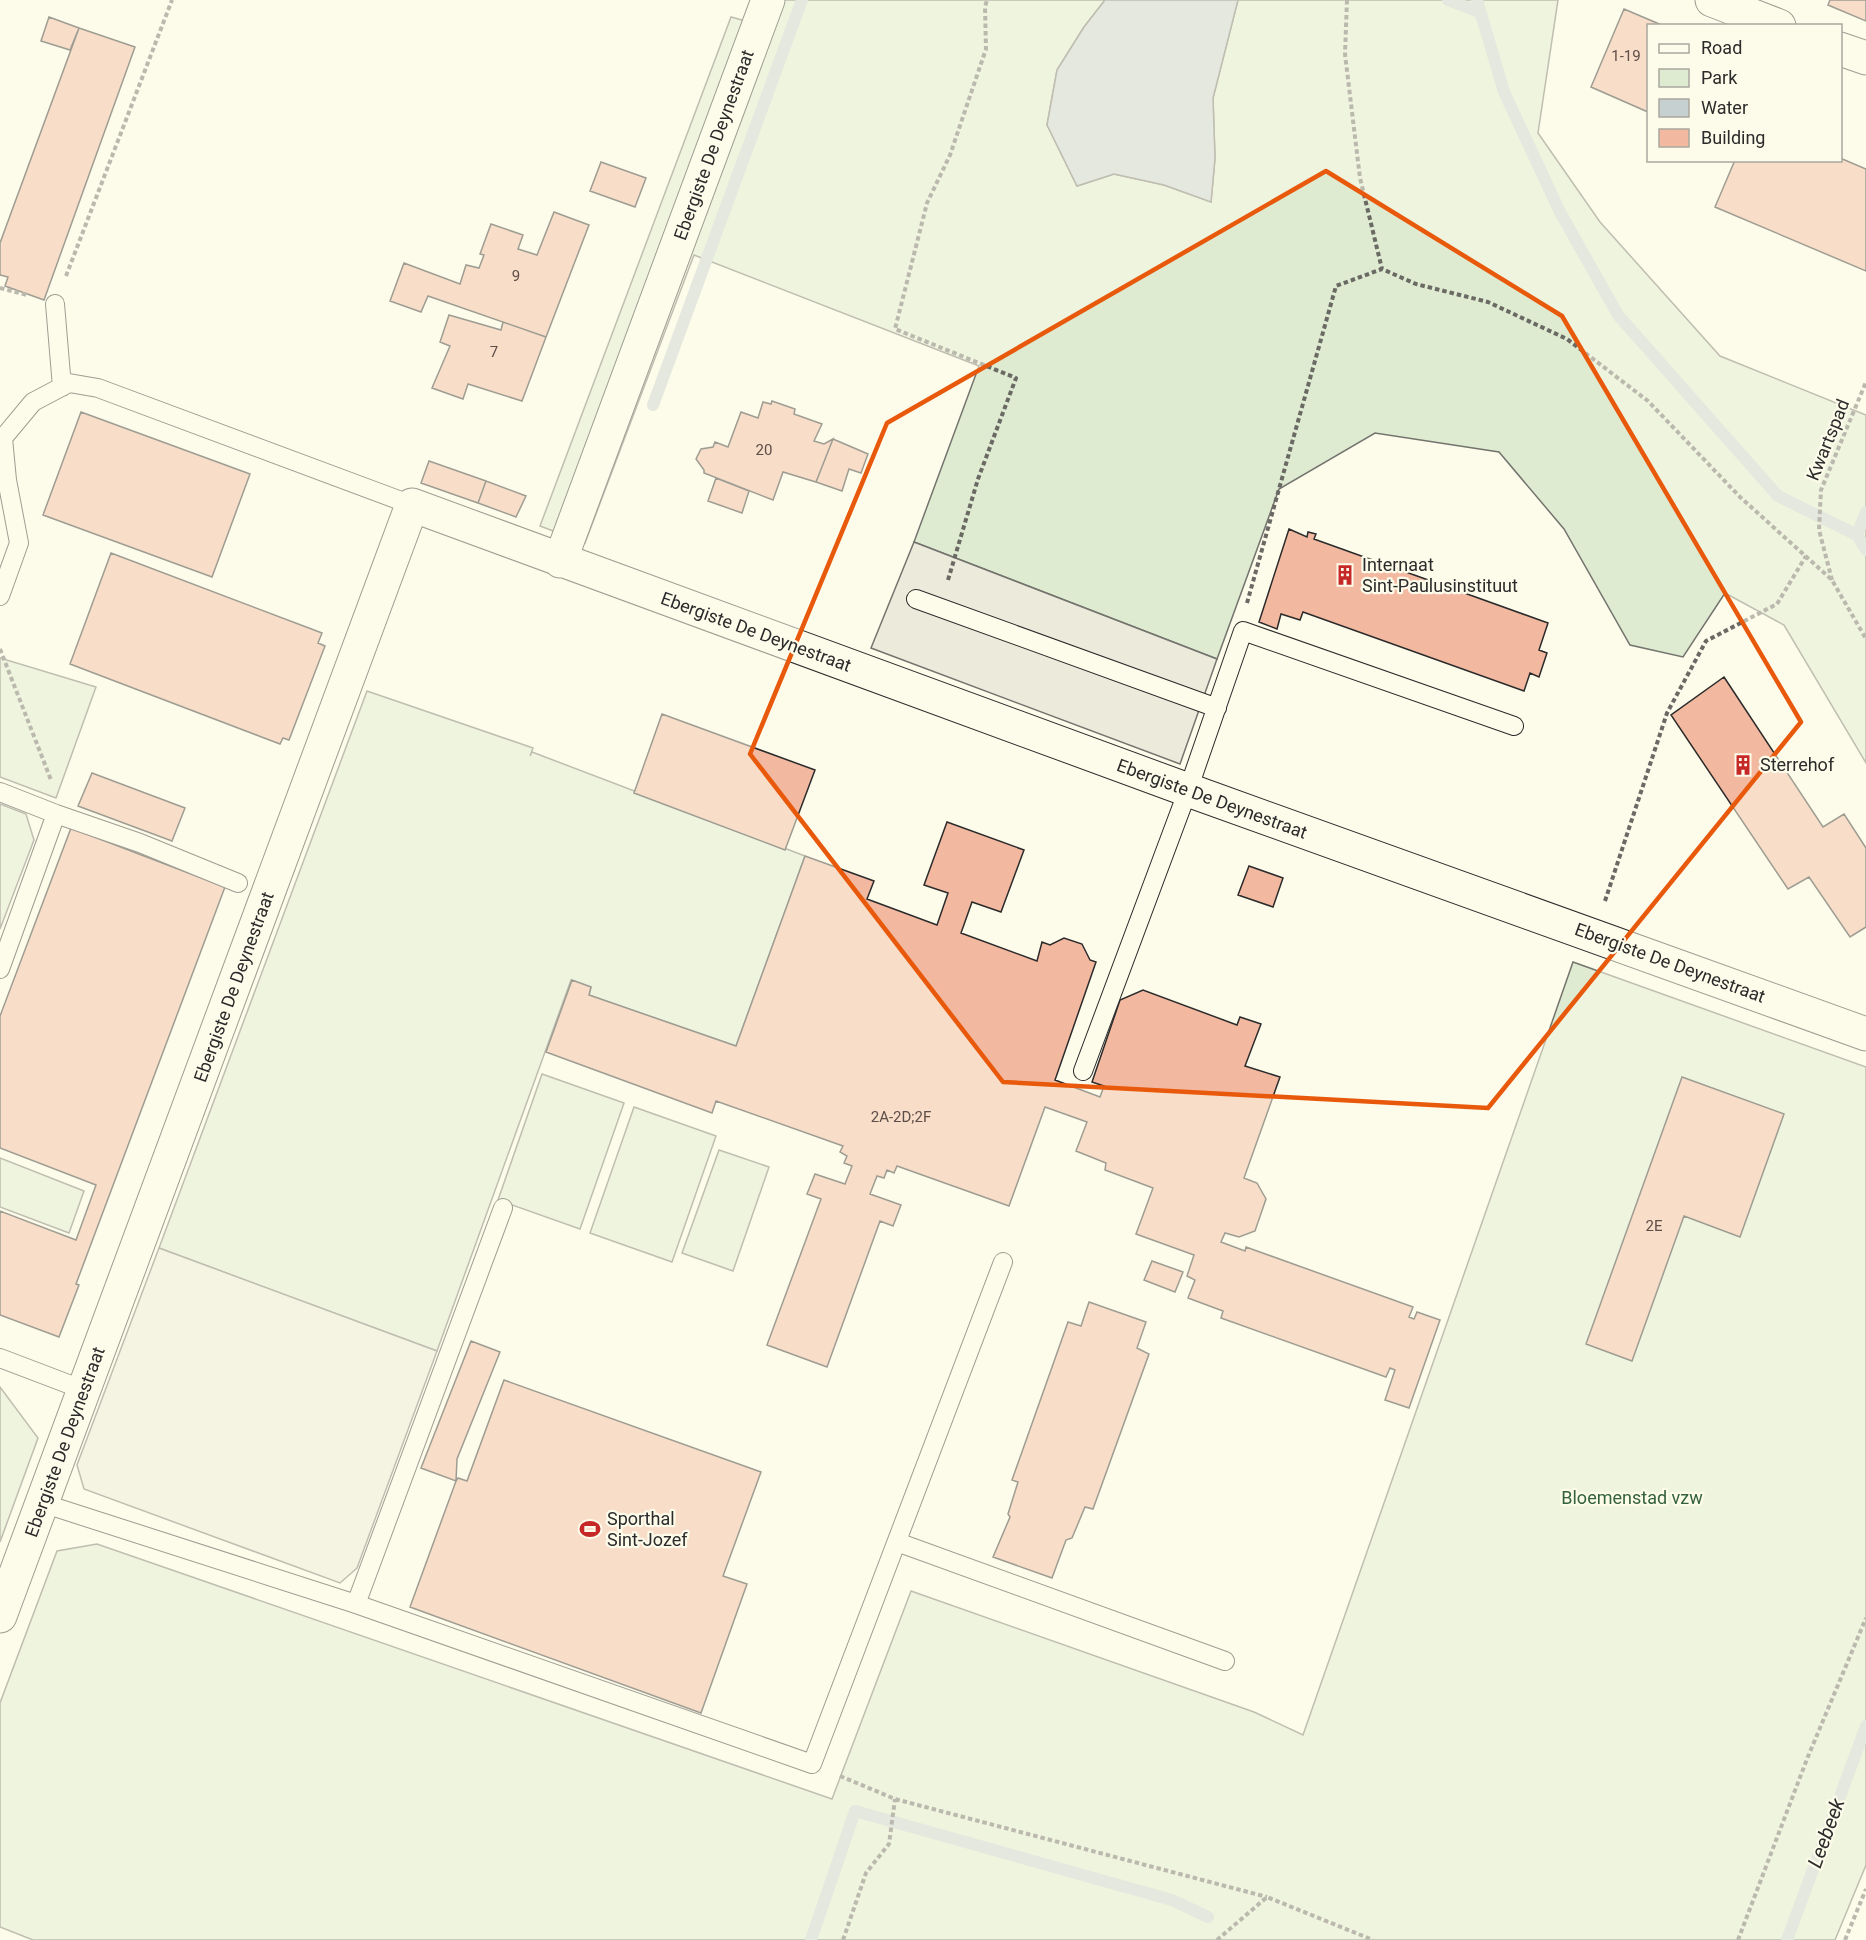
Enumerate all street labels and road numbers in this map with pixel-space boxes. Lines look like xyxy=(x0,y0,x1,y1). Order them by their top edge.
street label: Ebergiste De Deynestraat xyxy=(669,47,758,243)
street label: Kwartspad xyxy=(1802,396,1853,484)
street label: Ebergiste De Deynestraat xyxy=(658,587,854,676)
street label: Ebergiste De Deynestraat xyxy=(1114,754,1310,843)
street label: Ebergiste De Deynestraat xyxy=(189,889,278,1085)
street label: Ebergiste De Deynestraat xyxy=(1572,918,1768,1007)
street label: Ebergiste De Deynestraat xyxy=(20,1344,109,1540)

